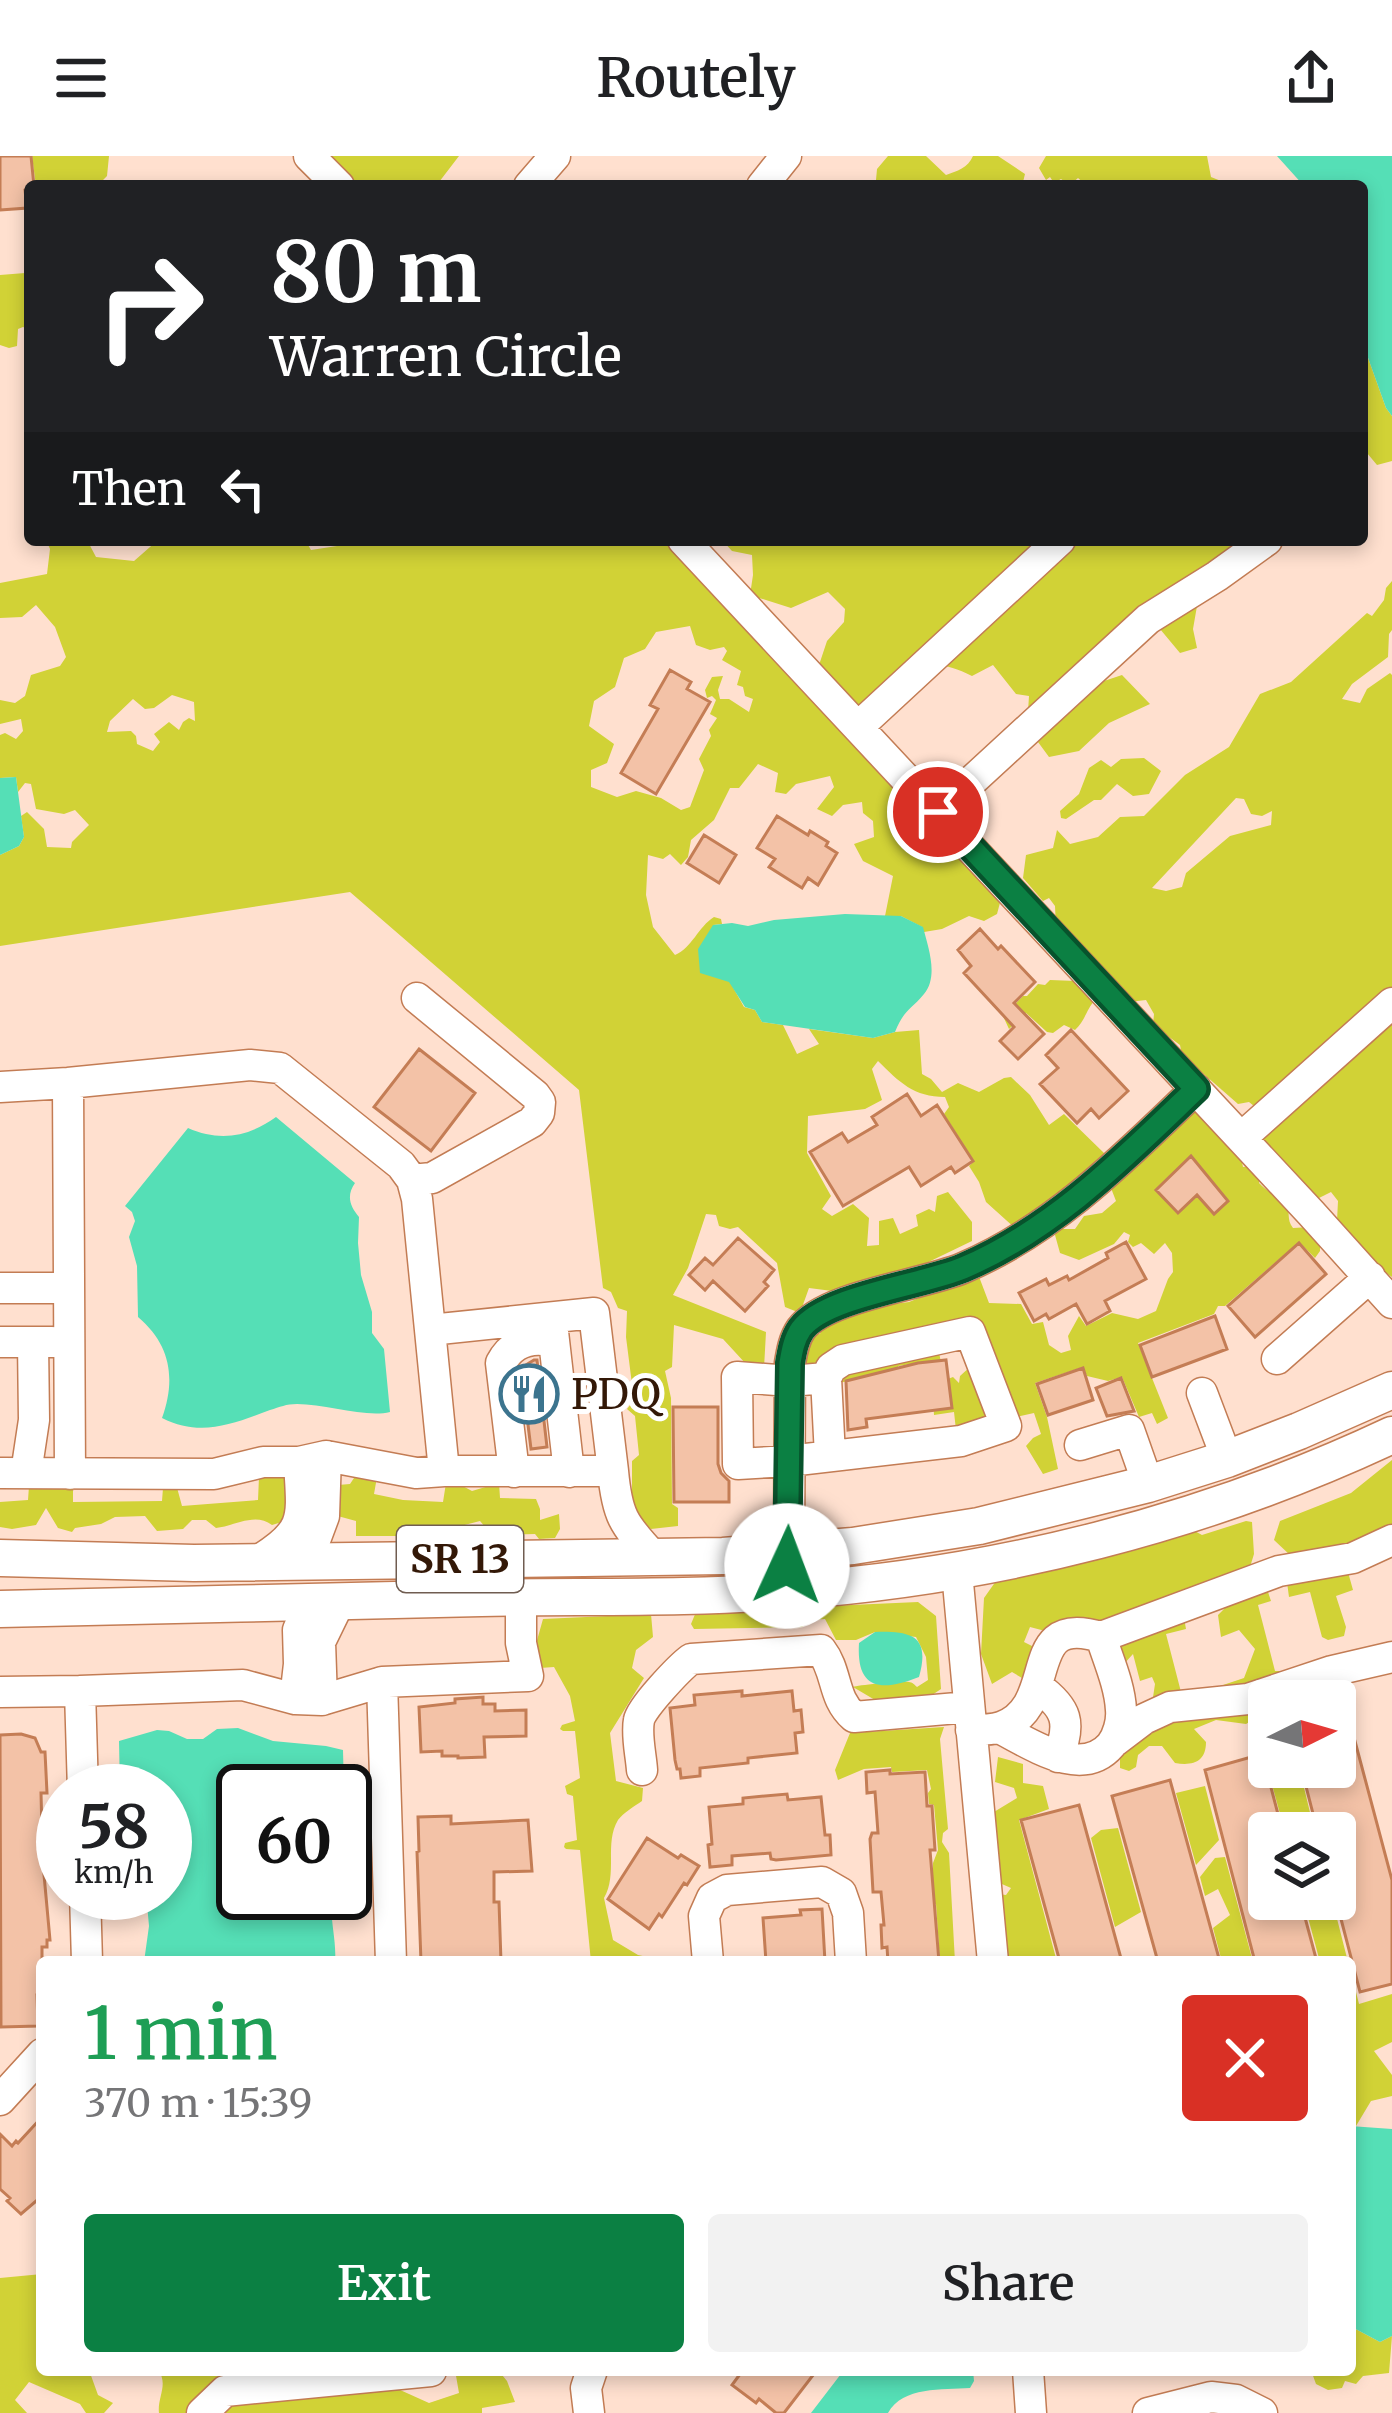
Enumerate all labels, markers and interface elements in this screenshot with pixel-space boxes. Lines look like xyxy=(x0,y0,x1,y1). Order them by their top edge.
text: Routely xyxy=(596,44,796,112)
icon: menu xyxy=(48,45,114,111)
icon: share xyxy=(1278,45,1344,111)
text: 80 m xyxy=(270,219,482,325)
icon: right xyxy=(72,228,228,384)
text: Warren Circle xyxy=(270,323,622,391)
icon: left xyxy=(210,456,276,522)
text: Then xyxy=(72,461,186,517)
pin xyxy=(887,761,989,863)
icon: arrive xyxy=(905,779,971,845)
restaurant icon: PDQ xyxy=(498,1363,560,1425)
place label: PDQ xyxy=(571,1368,663,1420)
position arrow xyxy=(724,1503,850,1629)
road number: SR 13 xyxy=(397,1526,523,1592)
north arrow xyxy=(1248,1680,1356,1788)
map controls xyxy=(1248,1680,1356,1920)
speed limit sign: 60 xyxy=(216,1764,372,1920)
text: 58 xyxy=(78,1789,150,1864)
button: layers xyxy=(1248,1812,1356,1920)
text: km/h xyxy=(74,1853,154,1891)
text: 1 min xyxy=(84,1988,278,2079)
button: close xyxy=(1182,1995,1308,2121)
text: 370 m · 15:39 xyxy=(84,2079,312,2128)
button: Exit xyxy=(84,2214,684,2352)
button: Share xyxy=(708,2214,1308,2352)

